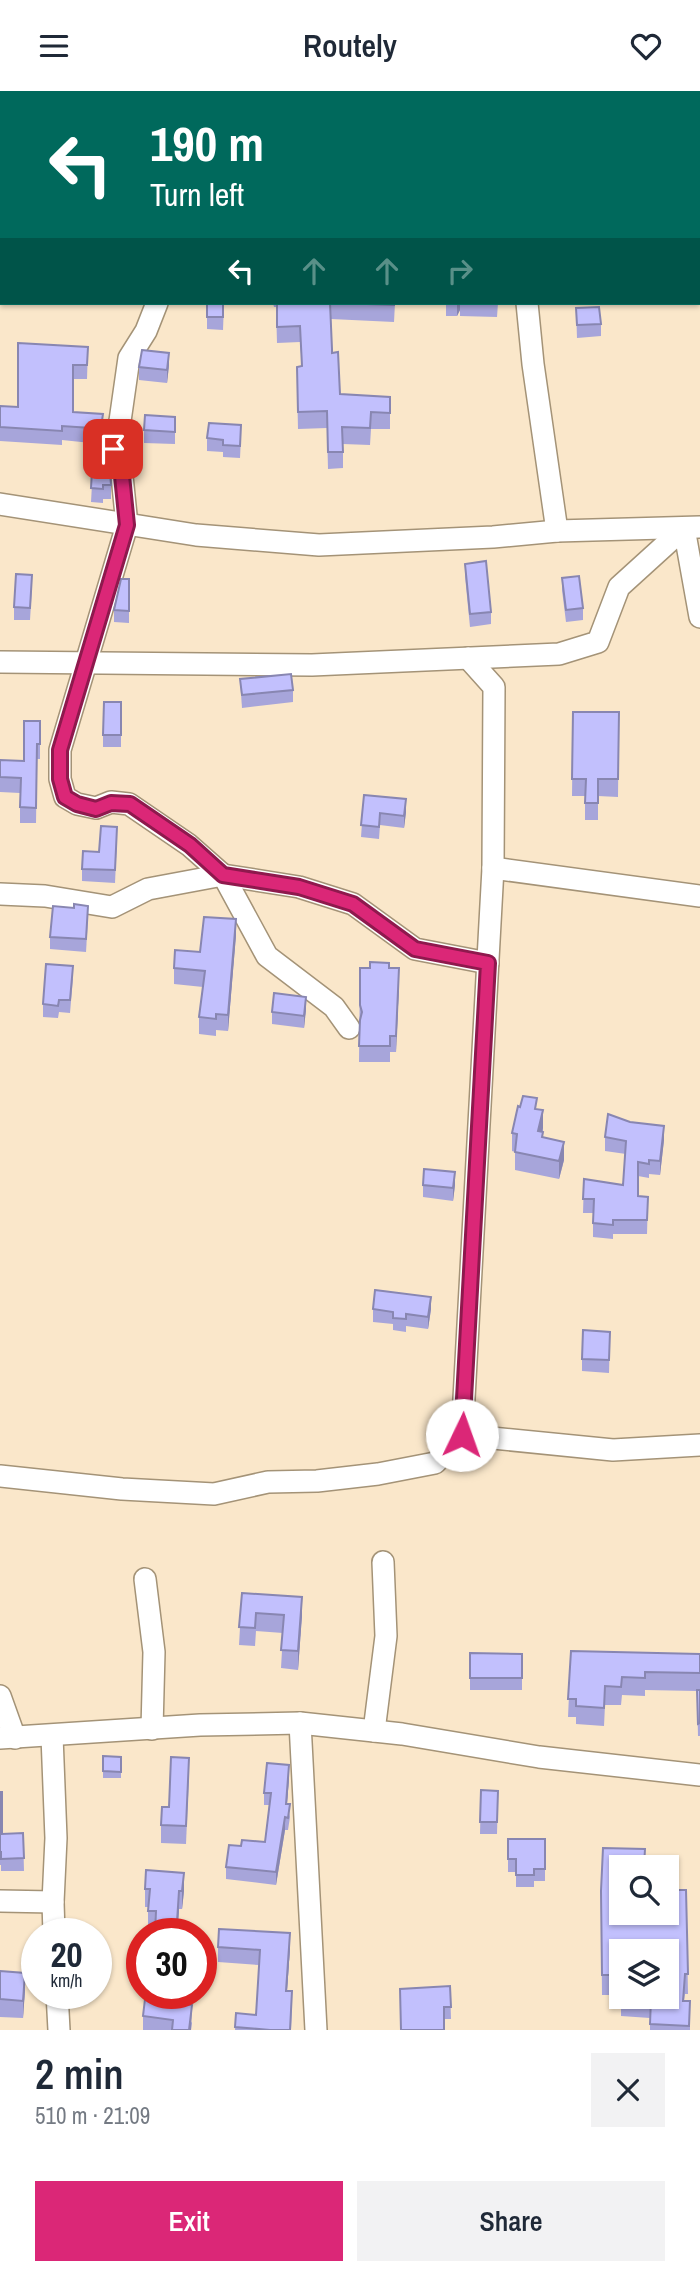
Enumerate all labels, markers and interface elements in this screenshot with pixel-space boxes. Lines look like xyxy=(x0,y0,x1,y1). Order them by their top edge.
text: Routely xyxy=(303,24,397,67)
icon: menu xyxy=(35,27,73,65)
icon: heart xyxy=(627,27,665,65)
text: 190 m xyxy=(150,110,264,176)
icon: left xyxy=(35,119,126,210)
text: Turn left xyxy=(150,173,244,216)
icon: left xyxy=(222,252,260,290)
icon: ahead xyxy=(295,252,333,290)
icon: ahead xyxy=(368,252,406,290)
icon: right xyxy=(441,252,479,290)
pin xyxy=(83,419,143,479)
icon: arrive xyxy=(94,430,132,468)
position arrow xyxy=(425,1398,499,1472)
map controls xyxy=(609,1855,679,2009)
button: search xyxy=(609,1855,679,1925)
speed limit sign: 30 xyxy=(126,1918,217,2009)
text: 20 xyxy=(51,1931,82,1978)
button: layers xyxy=(609,1939,679,2009)
text: km/h xyxy=(51,1968,83,1993)
text: 2 min xyxy=(35,2046,124,2102)
button: close xyxy=(591,2053,665,2127)
text: 510 m · 21:09 xyxy=(35,2100,150,2131)
button: Exit xyxy=(35,2181,343,2261)
button: Share xyxy=(357,2181,665,2261)

